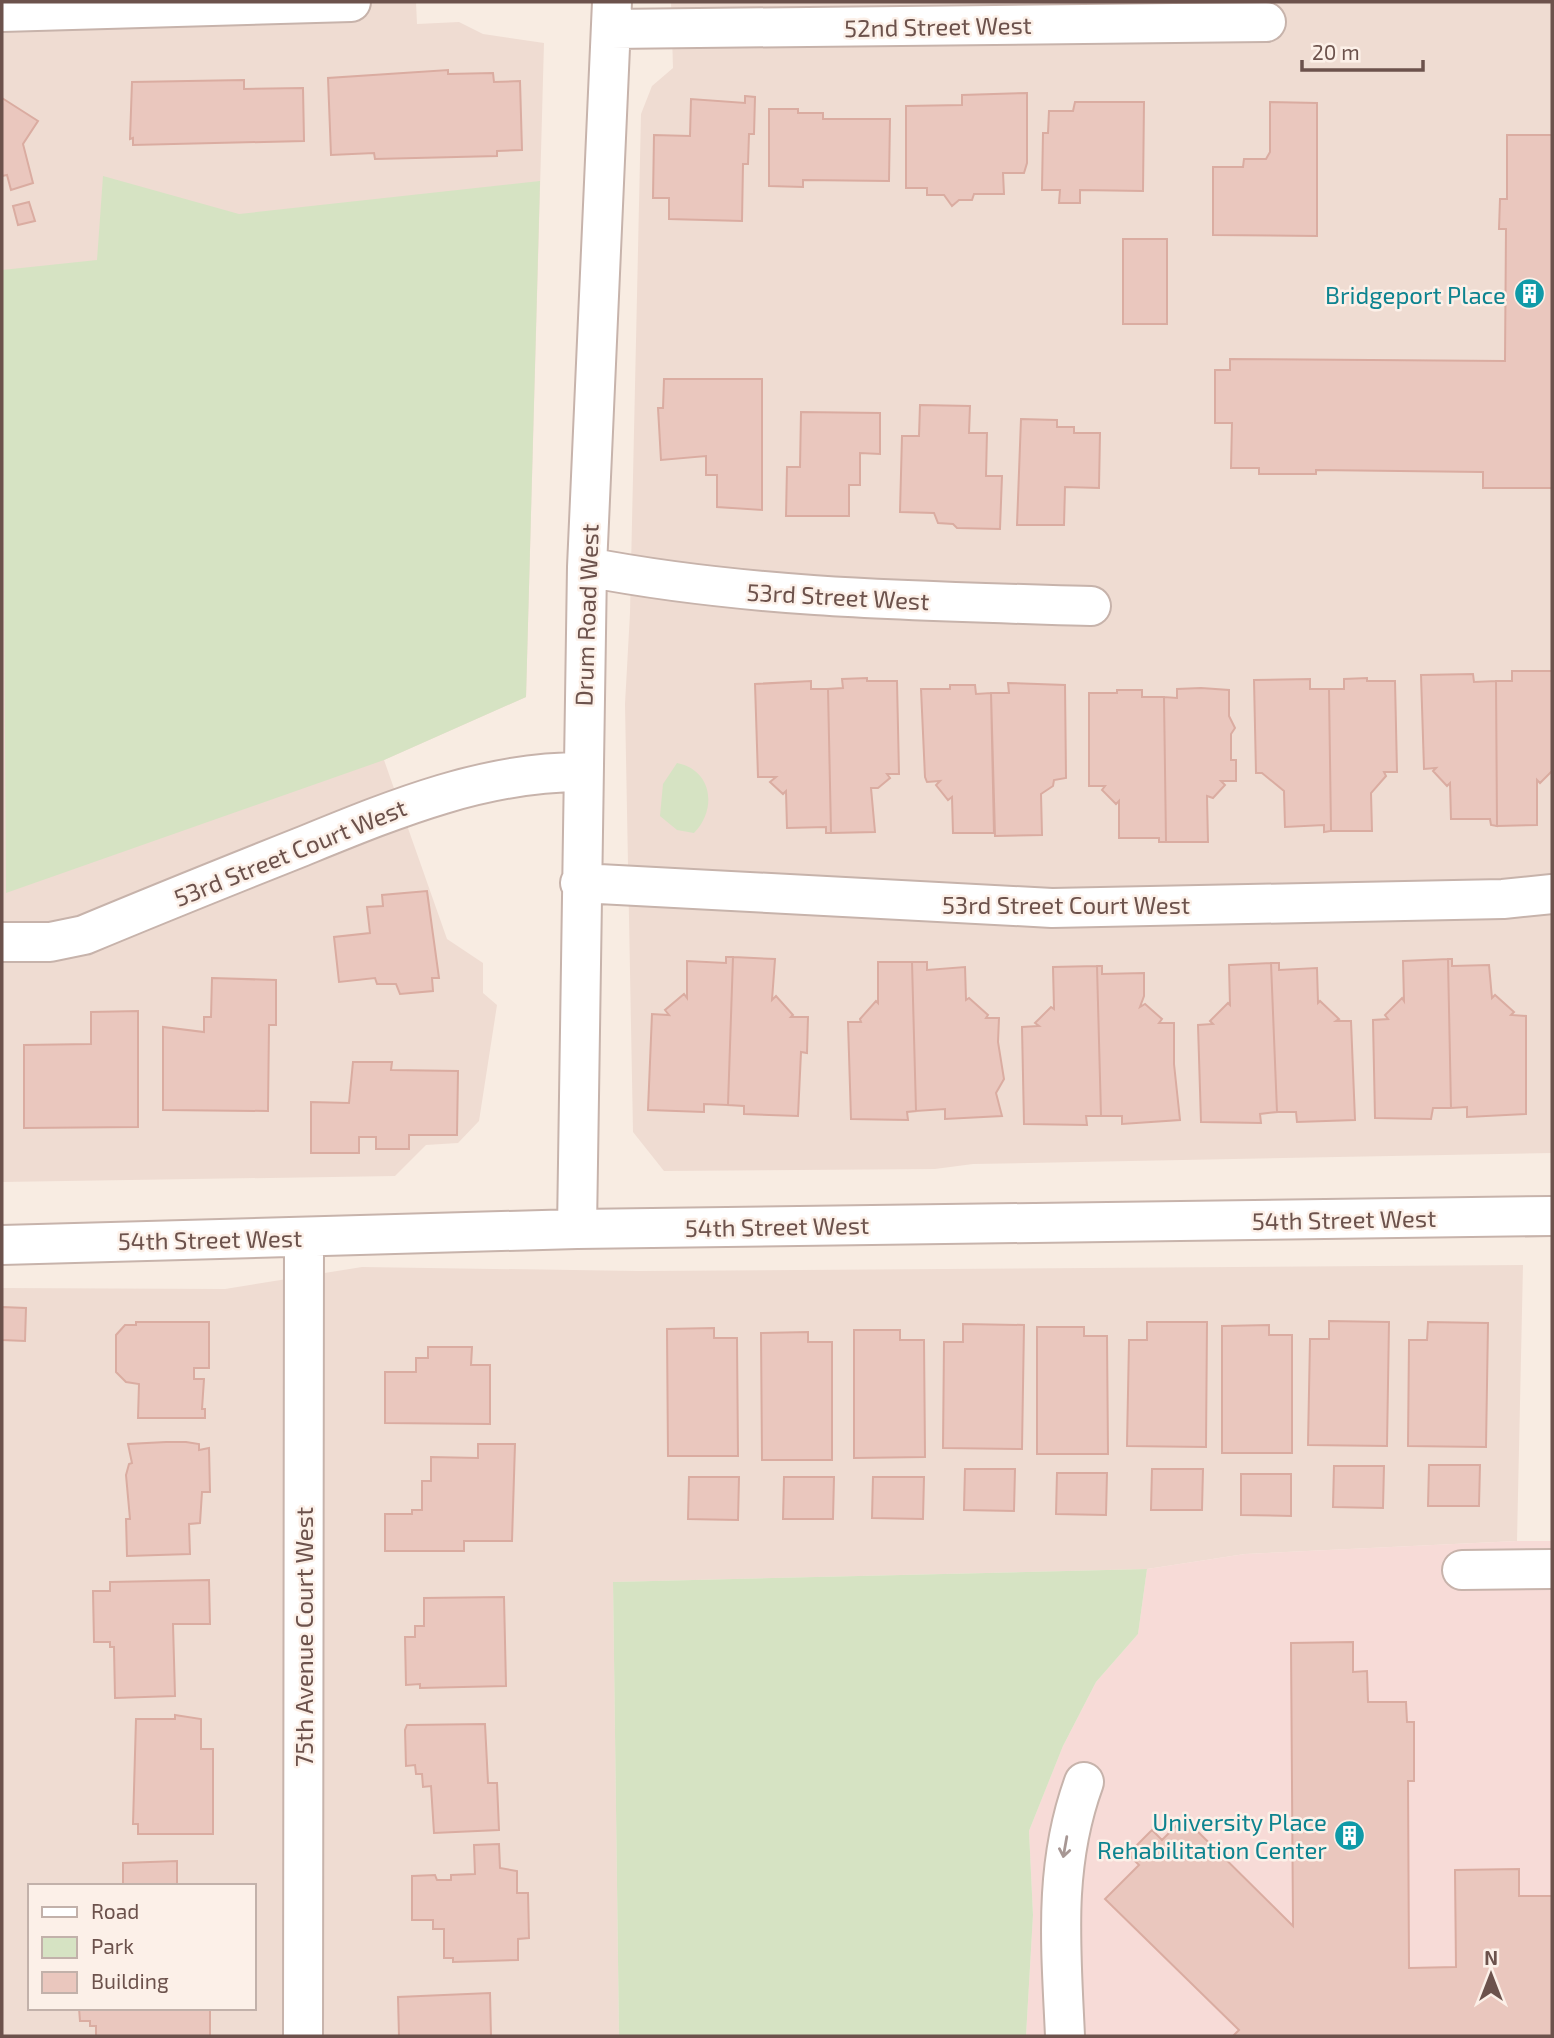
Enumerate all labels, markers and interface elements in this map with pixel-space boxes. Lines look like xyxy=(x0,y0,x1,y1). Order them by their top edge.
street label: 52nd Street West xyxy=(844,10,1032,42)
scale bar xyxy=(1302,28,1423,72)
text: 20 m xyxy=(1312,39,1360,64)
building icon: Bridgeport Place xyxy=(1512,277,1546,311)
place label: Bridgeport Place xyxy=(1325,280,1506,309)
street label: Drum Road West xyxy=(568,523,604,707)
street label: 53rd Street West xyxy=(746,577,930,615)
street label: 53rd Street Court West xyxy=(170,792,410,912)
street label: 53rd Street Court West xyxy=(942,890,1190,919)
street label: 54th Street West xyxy=(1252,1203,1436,1235)
street label: 54th Street West xyxy=(685,1210,869,1242)
street label: 54th Street West xyxy=(118,1223,302,1255)
street label: 75th Avenue Court West xyxy=(289,1507,318,1767)
place label: University Place Rehabilitation Center xyxy=(1097,1807,1327,1864)
building icon: University Place Rehabilitation Center xyxy=(1333,1818,1367,1852)
one-way arrow xyxy=(1058,1835,1071,1858)
legend xyxy=(28,1884,256,2010)
text: Road xyxy=(91,1898,139,1923)
text: Park xyxy=(91,1933,134,1958)
north arrow xyxy=(1456,1940,1526,2010)
text: N xyxy=(1484,1946,1498,1969)
text: Building xyxy=(91,1968,169,1993)

